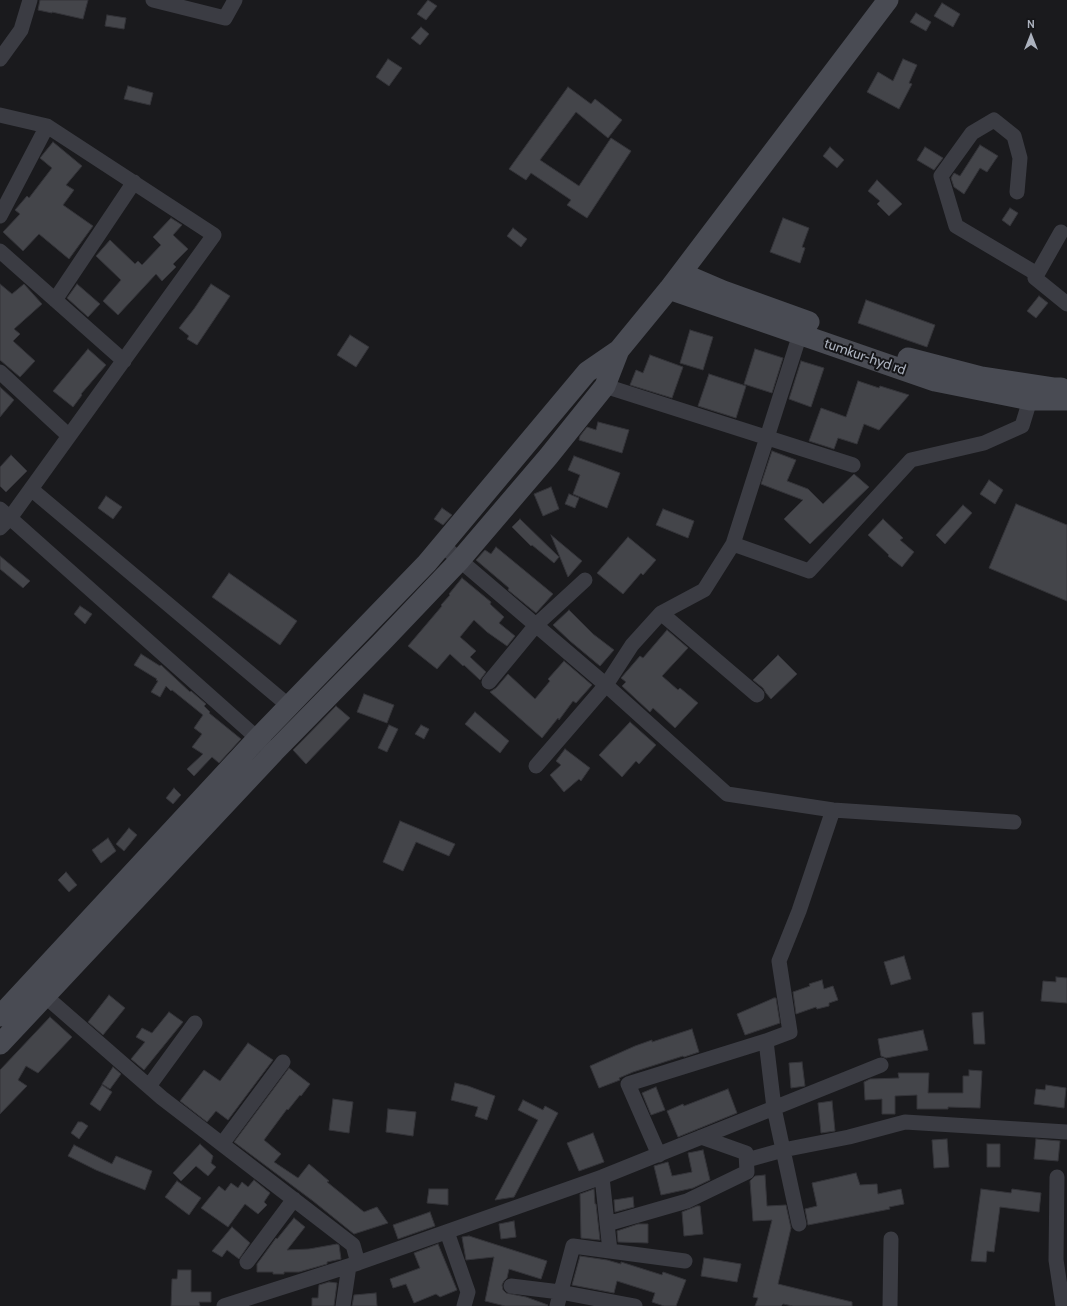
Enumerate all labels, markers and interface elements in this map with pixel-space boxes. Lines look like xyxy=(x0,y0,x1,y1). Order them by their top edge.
north arrow xyxy=(1011,16,1051,56)
text: N xyxy=(1027,17,1035,31)
street label: tumkur-hyd rd xyxy=(822,335,908,379)

